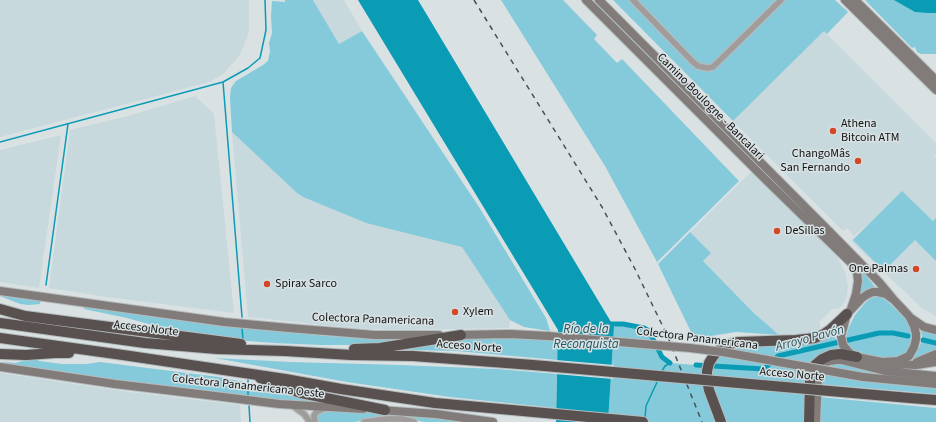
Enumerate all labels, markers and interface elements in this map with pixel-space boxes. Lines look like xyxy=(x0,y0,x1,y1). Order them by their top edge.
street label: Camino Boulogne - Bancalari xyxy=(654,51,766,163)
place label: Athena Bitcoin ATM xyxy=(841,117,900,145)
marker: Athena Bitcoin ATM xyxy=(828,126,838,136)
place label: ChangoMâs San Fernando xyxy=(780,147,850,175)
marker: ChangoMâs San Fernando xyxy=(853,156,863,166)
place label: DeSillas xyxy=(785,224,825,238)
marker: DeSillas xyxy=(772,226,782,236)
place label: One Palmas xyxy=(849,262,908,276)
marker: One Palmas xyxy=(911,264,921,274)
place label: Spirax Sarco xyxy=(275,277,337,291)
marker: Spirax Sarco xyxy=(262,279,272,289)
place label: Xylem xyxy=(463,305,494,319)
marker: Xylem xyxy=(450,307,460,317)
street label: Colectora Panamericana xyxy=(312,311,434,329)
street label: Acceso Norte xyxy=(113,318,179,340)
water label: Río de la Reconquista xyxy=(553,322,619,353)
water label: Arroyo Pavón xyxy=(774,322,846,356)
street label: Colectora Panamericana xyxy=(635,324,759,354)
street label: Acceso Norte xyxy=(436,338,502,356)
street label: Acceso Norte xyxy=(759,365,825,385)
street label: Colectora Panamericana Oeste xyxy=(171,372,325,402)

